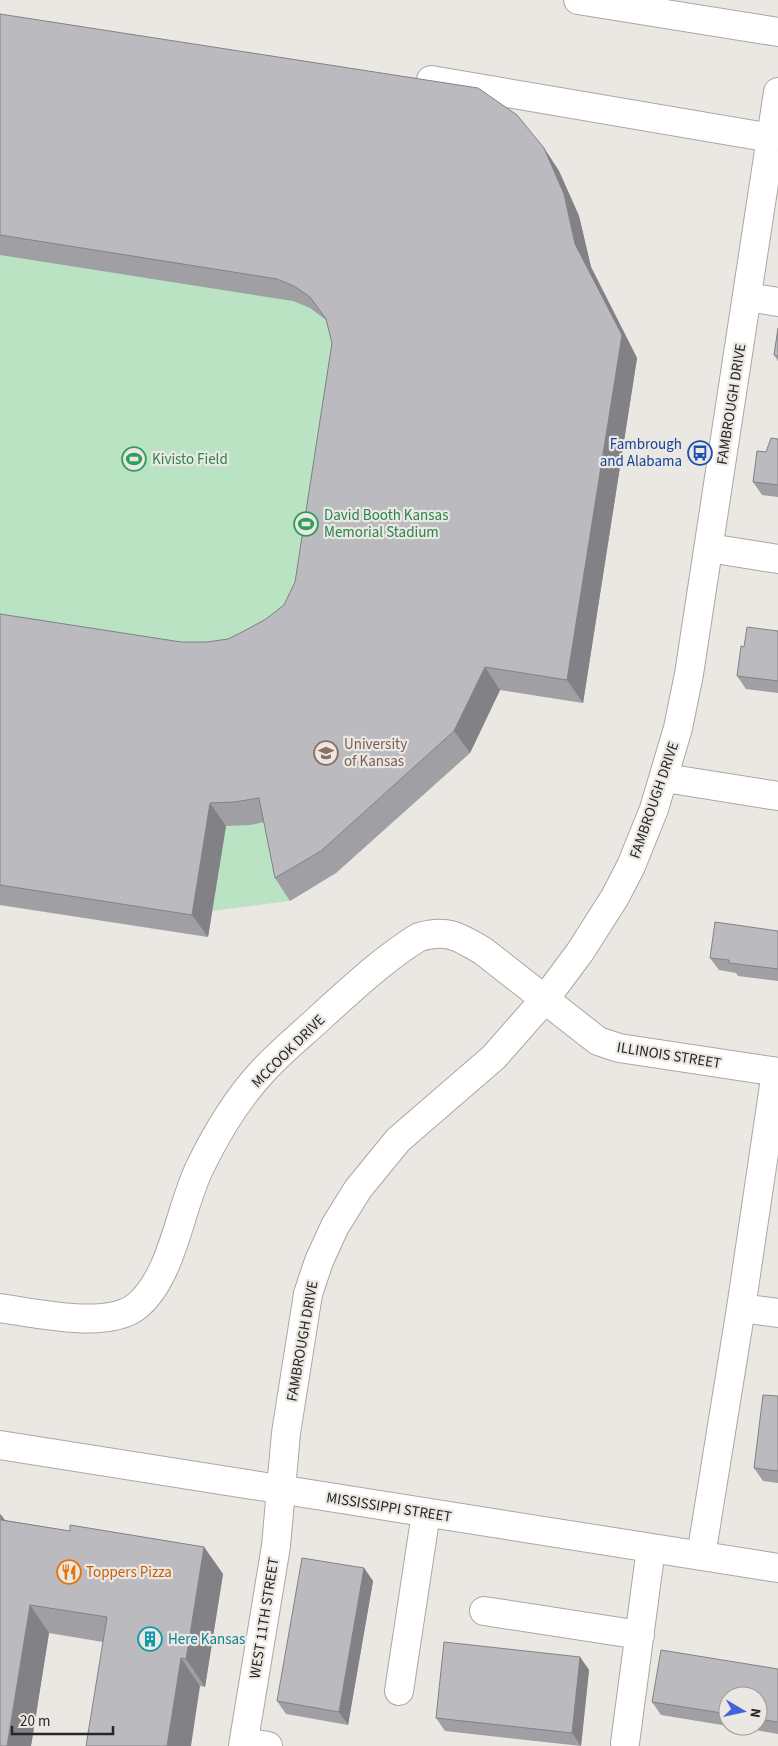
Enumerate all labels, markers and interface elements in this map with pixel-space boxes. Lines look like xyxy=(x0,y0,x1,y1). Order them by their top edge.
street label: FAMBROUGH DRIVE xyxy=(712,342,751,466)
place label: Fambrough and Alabama xyxy=(600,434,682,472)
bus stop icon: Fambrough and Alabama xyxy=(687,440,713,466)
sports icon: Kivisto Field xyxy=(121,446,147,472)
place label: Kivisto Field xyxy=(152,449,228,470)
place label: David Booth Kansas Memorial Stadium xyxy=(324,505,448,543)
sports icon: David Booth Kansas Memorial Stadium xyxy=(293,511,319,537)
place label: University of Kansas xyxy=(344,734,407,772)
street label: FAMBROUGH DRIVE xyxy=(625,739,684,861)
school or university icon: University of Kansas xyxy=(313,740,339,766)
street label: MCCOOK DRIVE xyxy=(247,1010,330,1093)
street label: ILLINOIS STREET xyxy=(615,1037,723,1074)
street label: FAMBROUGH DRIVE xyxy=(282,1279,323,1403)
street label: MISSISSIPPI STREET xyxy=(325,1487,453,1528)
street label: WEST 11TH STREET xyxy=(245,1556,284,1680)
restaurant icon: Toppers Pizza xyxy=(56,1559,82,1585)
place label: Toppers Pizza xyxy=(86,1562,172,1583)
building icon: Here Kansas xyxy=(137,1626,163,1652)
place label: Here Kansas xyxy=(168,1629,245,1650)
north arrow xyxy=(718,1686,768,1736)
scale bar xyxy=(12,1704,114,1736)
text: N xyxy=(744,1707,765,1719)
text: 20 m xyxy=(20,1711,50,1732)

